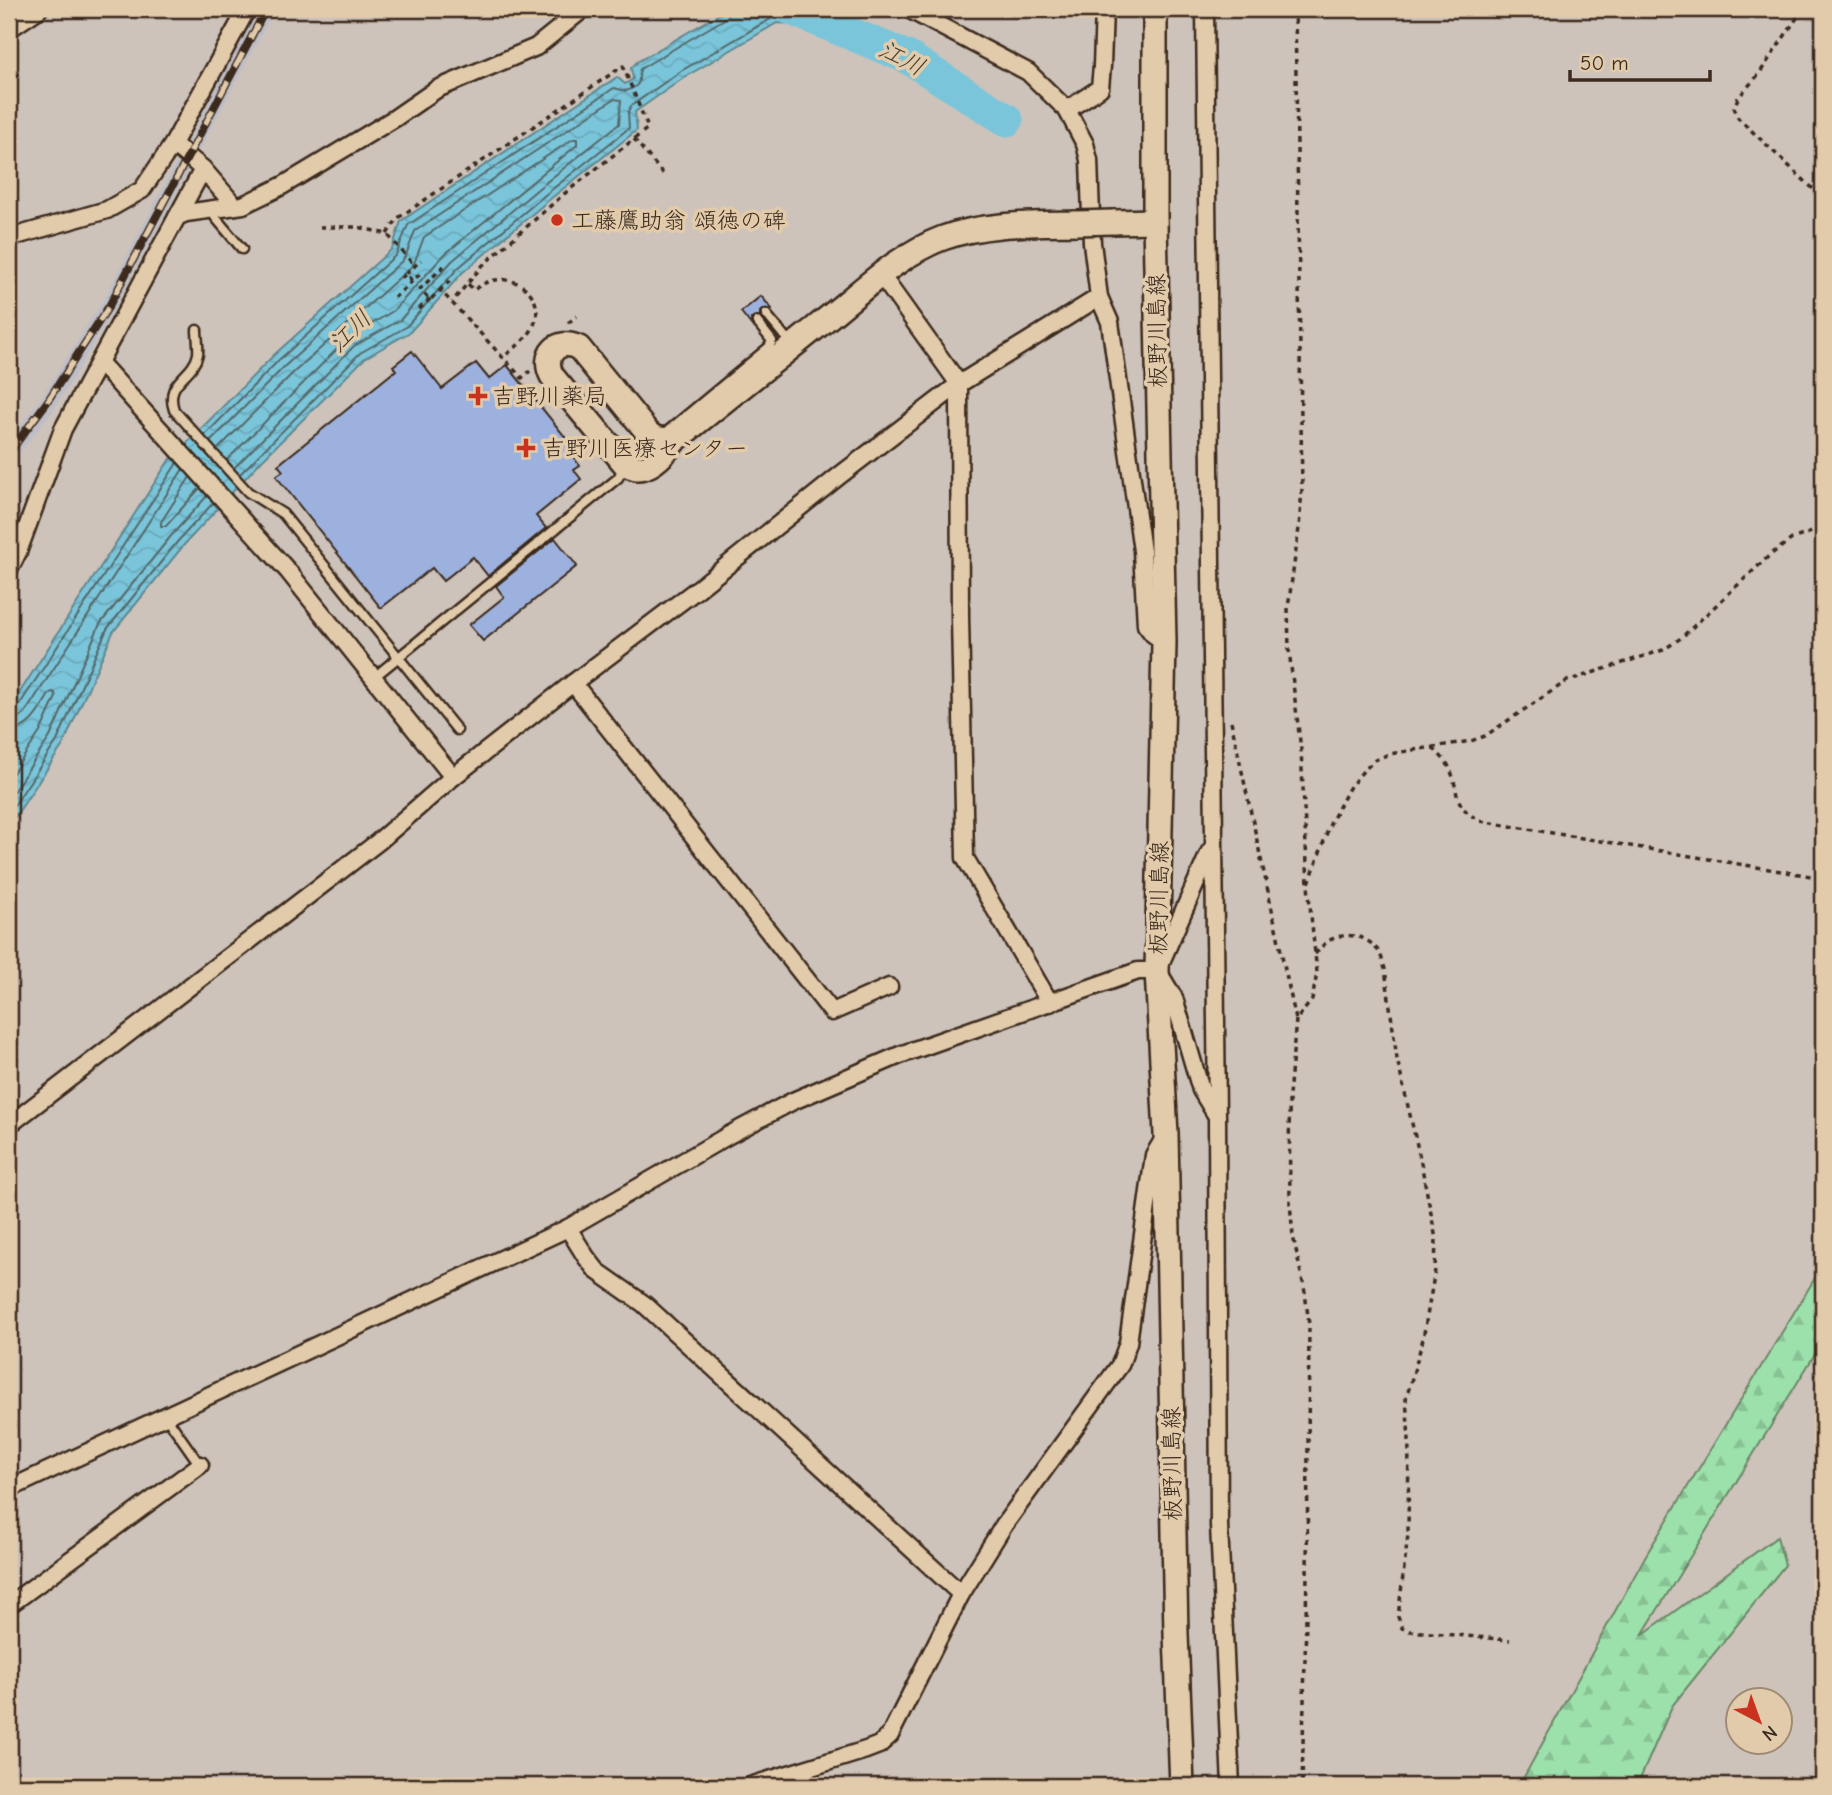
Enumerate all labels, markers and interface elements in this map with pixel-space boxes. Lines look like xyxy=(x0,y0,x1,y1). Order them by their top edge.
water label: 江川 xyxy=(874,35,930,81)
scale bar xyxy=(1570,38,1710,82)
text: 50 m xyxy=(1580,51,1629,75)
place label: 工藤鷹助翁 頌徳の碑 xyxy=(571,207,786,234)
marker: 工藤鷹助翁 頌徳の碑 xyxy=(549,212,565,228)
street label: 板野川島線 xyxy=(1142,273,1172,389)
water label: 江川 xyxy=(323,304,377,358)
place label: 吉野川薬局 xyxy=(492,383,607,410)
marker: 吉野川薬局 xyxy=(470,388,486,404)
place label: 吉野川医療センター xyxy=(542,435,748,462)
marker: 吉野川医療センター xyxy=(516,438,536,458)
street label: 板野川島線 xyxy=(1144,840,1174,956)
street label: 板野川島線 xyxy=(1157,1406,1187,1522)
north arrow xyxy=(1724,1686,1794,1756)
text: N xyxy=(1758,1721,1781,1745)

